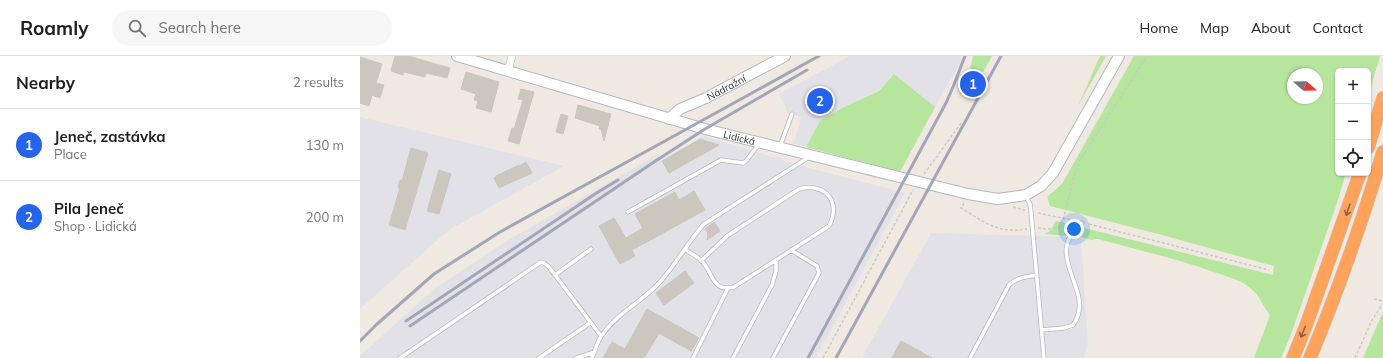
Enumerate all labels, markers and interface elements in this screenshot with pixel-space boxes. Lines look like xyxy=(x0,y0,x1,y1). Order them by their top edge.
search box xyxy=(112,10,392,46)
text: Roamly xyxy=(20,16,88,40)
icon: search xyxy=(126,17,148,39)
text: Search here xyxy=(158,18,241,37)
text: Home xyxy=(1139,19,1178,37)
text: Map xyxy=(1200,19,1229,37)
text: About xyxy=(1251,19,1291,37)
text: Contact xyxy=(1313,19,1363,37)
north arrow xyxy=(1287,68,1323,104)
map controls xyxy=(1335,68,1371,176)
button: + xyxy=(1335,68,1371,104)
pin: 1 xyxy=(960,69,986,99)
street label: Nádražní xyxy=(704,71,749,103)
text: Nearby xyxy=(16,72,75,93)
text: 2 results xyxy=(293,74,344,90)
pin: 2 xyxy=(807,86,833,116)
button: − xyxy=(1335,104,1371,140)
text: Jeneč, zastávka xyxy=(54,127,166,146)
street label: Lidická xyxy=(722,127,757,148)
text: 1 xyxy=(25,137,33,153)
text: 130 m xyxy=(306,137,344,153)
button: locate xyxy=(1335,140,1371,176)
text: Place xyxy=(54,146,87,162)
text: Pila Jeneč xyxy=(54,199,124,218)
one-way arrow xyxy=(1343,204,1351,216)
text: 2 xyxy=(25,209,33,225)
text: 200 m xyxy=(306,209,344,225)
text: Shop · Lidická xyxy=(54,218,137,234)
your location xyxy=(1064,219,1084,239)
one-way arrow xyxy=(1299,326,1307,338)

